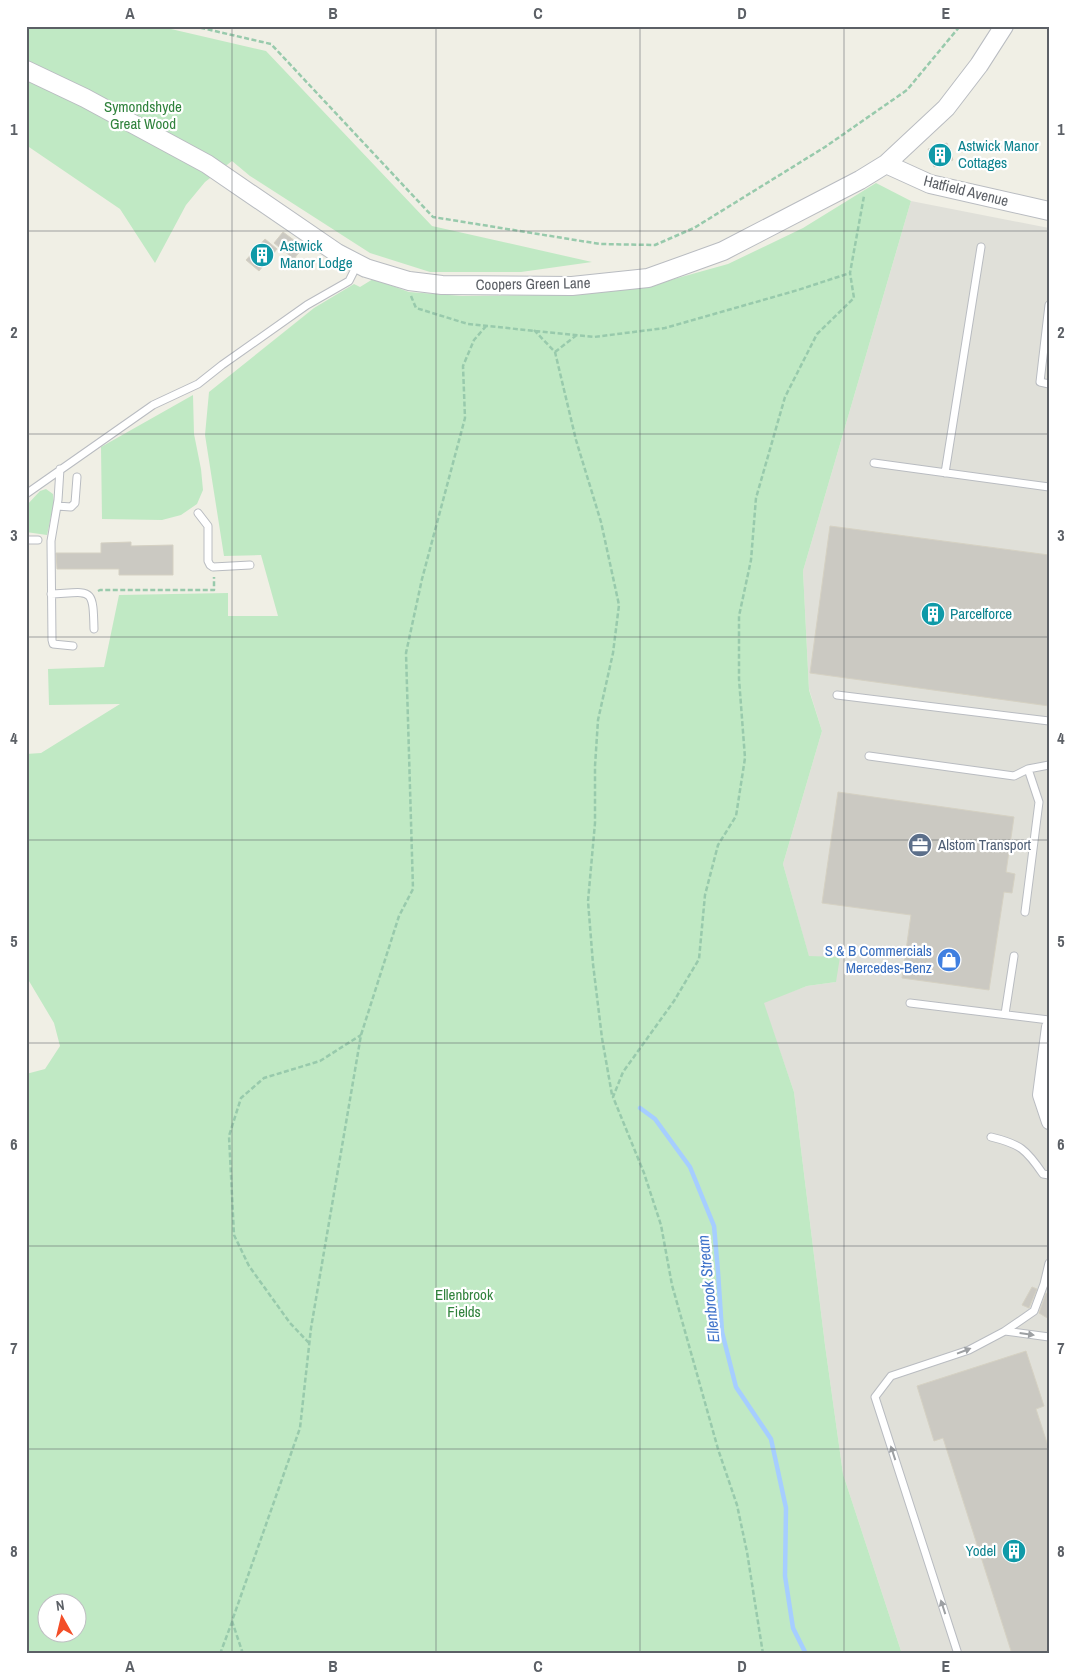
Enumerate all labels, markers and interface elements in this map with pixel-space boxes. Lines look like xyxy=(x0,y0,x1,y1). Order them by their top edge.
text: A xyxy=(125,2,135,24)
text: B xyxy=(328,2,338,24)
text: C xyxy=(533,2,543,24)
text: D xyxy=(737,2,747,24)
text: E xyxy=(942,2,951,24)
park label: Symondshyde Great Wood xyxy=(104,96,182,134)
text: 1 xyxy=(10,118,18,140)
text: 1 xyxy=(1057,118,1065,140)
place label: Astwick Manor Cottages xyxy=(957,135,1039,173)
building icon: Astwick Manor Cottages xyxy=(927,142,953,168)
street label: Hatfield Avenue xyxy=(922,170,1011,211)
place label: Astwick Manor Lodge xyxy=(279,235,353,273)
building icon: Astwick Manor Lodge xyxy=(249,242,275,268)
street label: Coopers Green Lane xyxy=(475,272,591,295)
text: 2 xyxy=(10,321,18,343)
text: 2 xyxy=(1057,321,1065,343)
text: 3 xyxy=(10,524,18,546)
text: 3 xyxy=(1057,524,1065,546)
building icon: Parcelforce xyxy=(920,601,946,627)
place label: Parcelforce xyxy=(950,603,1012,624)
text: 4 xyxy=(10,727,18,749)
text: 4 xyxy=(1057,727,1065,749)
office icon: Alstom Transport xyxy=(907,832,933,858)
place label: Alstom Transport xyxy=(937,834,1032,855)
text: 5 xyxy=(10,930,18,952)
text: 5 xyxy=(1057,930,1065,952)
place label: S & B Commercials Mercedes-Benz xyxy=(825,940,932,978)
shop icon: S & B Commercials Mercedes-Benz xyxy=(936,947,962,973)
text: 6 xyxy=(10,1133,18,1155)
text: 6 xyxy=(1057,1133,1065,1155)
water label: Ellenbrook Stream xyxy=(691,1234,725,1344)
park label: Ellenbrook Fields xyxy=(435,1284,494,1322)
one-way arrow xyxy=(1019,1330,1035,1338)
text: 7 xyxy=(10,1337,18,1359)
text: 7 xyxy=(1057,1337,1065,1359)
one-way arrow xyxy=(957,1347,972,1355)
one-way arrow xyxy=(889,1445,897,1460)
building icon: Yodel xyxy=(1001,1538,1027,1564)
text: 8 xyxy=(10,1540,18,1562)
place label: Yodel xyxy=(966,1540,996,1561)
text: 8 xyxy=(1057,1540,1065,1562)
north arrow xyxy=(38,1592,88,1642)
text: N xyxy=(55,1596,66,1615)
one-way arrow xyxy=(939,1600,947,1615)
text: A xyxy=(125,1655,135,1677)
text: B xyxy=(328,1655,338,1677)
text: C xyxy=(533,1655,543,1677)
text: D xyxy=(737,1655,747,1677)
text: E xyxy=(942,1655,951,1677)

